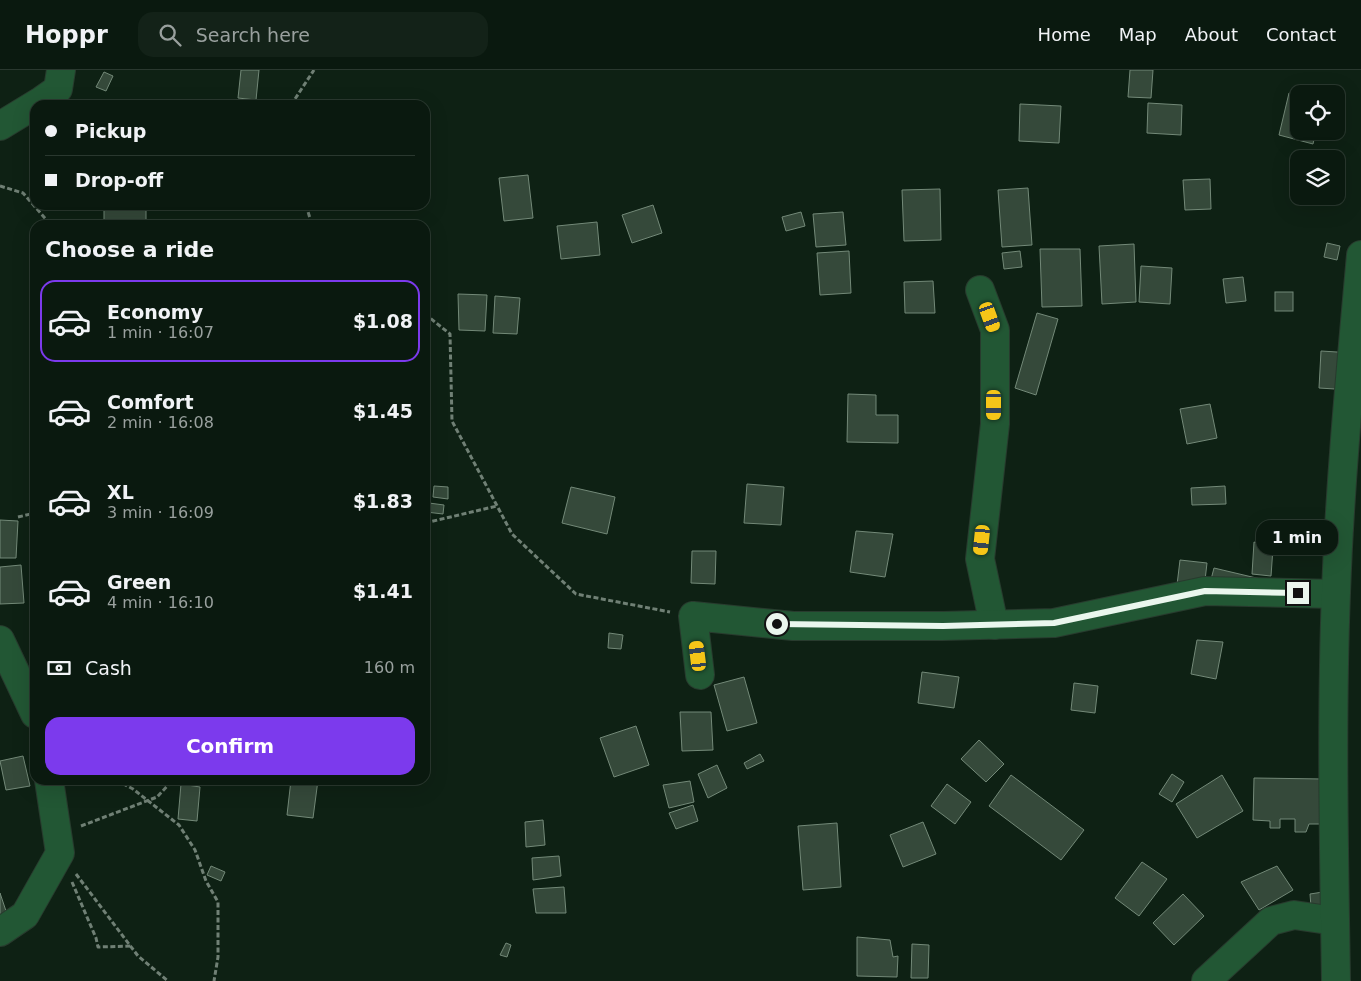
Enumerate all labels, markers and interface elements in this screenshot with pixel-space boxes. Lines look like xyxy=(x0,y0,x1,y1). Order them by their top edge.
search box xyxy=(138,12,488,57)
text: Hoppr xyxy=(25,21,108,49)
icon: search xyxy=(156,21,184,49)
text: Search here xyxy=(196,24,310,46)
text: Home xyxy=(1038,24,1091,45)
text: Map xyxy=(1119,24,1157,45)
text: About xyxy=(1185,24,1238,45)
text: Contact xyxy=(1266,24,1336,45)
map controls xyxy=(1290,85,1345,205)
button: locate xyxy=(1290,85,1345,140)
text: Pickup xyxy=(75,120,146,142)
button: layers xyxy=(1290,150,1345,205)
text: Drop-off xyxy=(75,169,163,191)
text: Choose a ride xyxy=(45,237,214,262)
icon: car xyxy=(47,299,92,344)
car xyxy=(977,300,1002,334)
text: Economy xyxy=(107,301,203,323)
text: $1.08 xyxy=(353,310,413,332)
text: 1 min · 16:07 xyxy=(107,323,214,342)
icon: car xyxy=(47,389,92,434)
car xyxy=(986,390,1001,420)
text: Comfort xyxy=(107,391,194,413)
text: $1.45 xyxy=(353,400,413,422)
text: 2 min · 16:08 xyxy=(107,413,214,432)
icon: car xyxy=(47,479,92,524)
text: XL xyxy=(107,481,134,503)
text: $1.83 xyxy=(353,490,413,512)
text: 3 min · 16:09 xyxy=(107,503,214,522)
callout: 1 min xyxy=(1257,520,1339,556)
car xyxy=(972,524,991,556)
text: 1 min xyxy=(1272,528,1322,547)
icon: car xyxy=(47,569,92,614)
text: Green xyxy=(107,571,171,593)
text: $1.41 xyxy=(353,580,413,602)
route end xyxy=(1287,582,1309,604)
text: 4 min · 16:10 xyxy=(107,593,214,612)
route start xyxy=(766,613,788,635)
car xyxy=(688,640,707,672)
icon: cash xyxy=(45,654,73,682)
text: Cash xyxy=(85,657,132,679)
text: 160 m xyxy=(364,658,415,677)
button: Confirm xyxy=(45,717,415,775)

